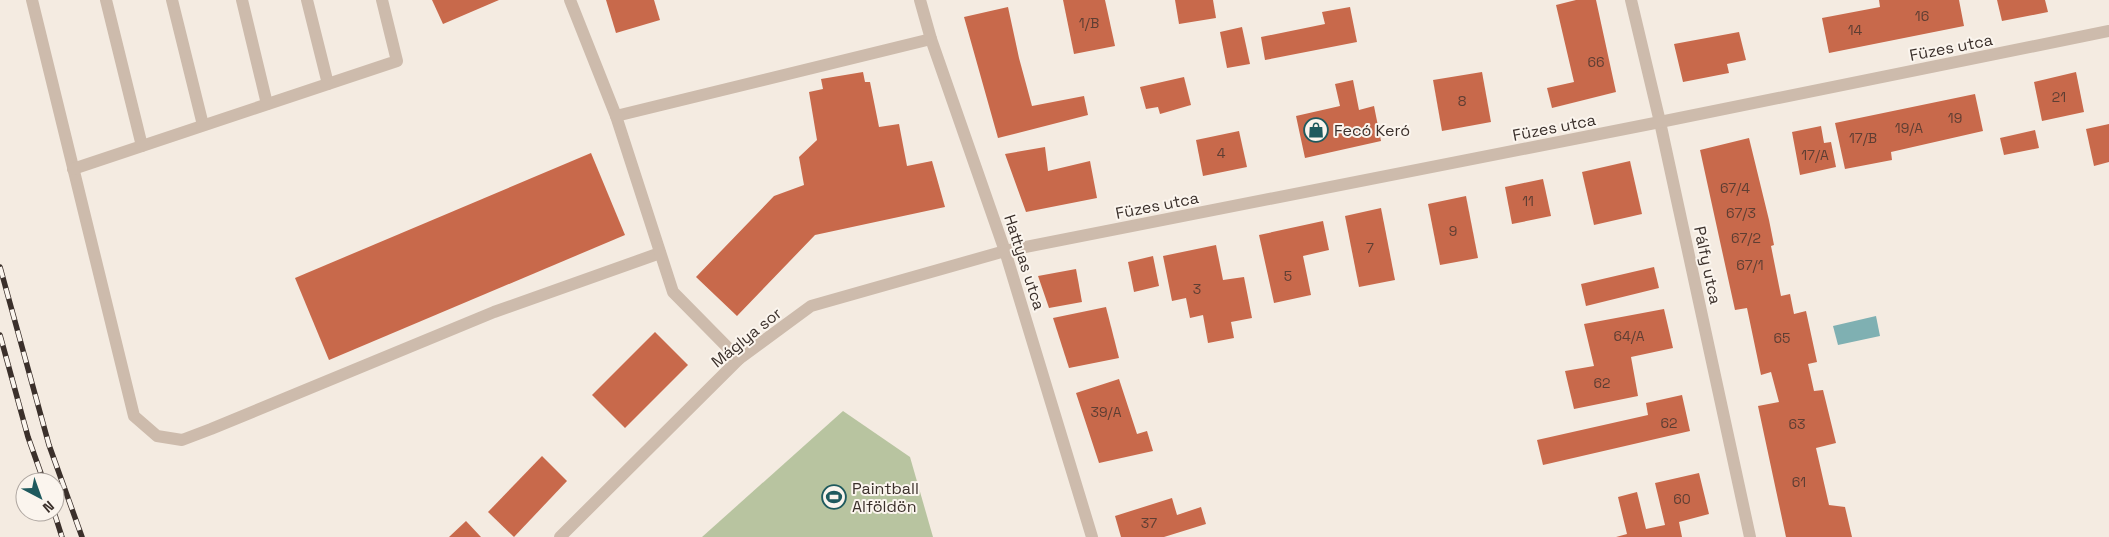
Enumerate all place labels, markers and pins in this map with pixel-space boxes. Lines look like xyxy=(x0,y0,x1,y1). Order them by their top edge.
shop icon: Fecó Keró xyxy=(1303,117,1329,143)
place label: Fecó Keró xyxy=(1334,120,1410,141)
place label: Paintball Alföldön xyxy=(852,478,919,517)
sports icon: Paintball Alföldön xyxy=(821,484,847,510)

